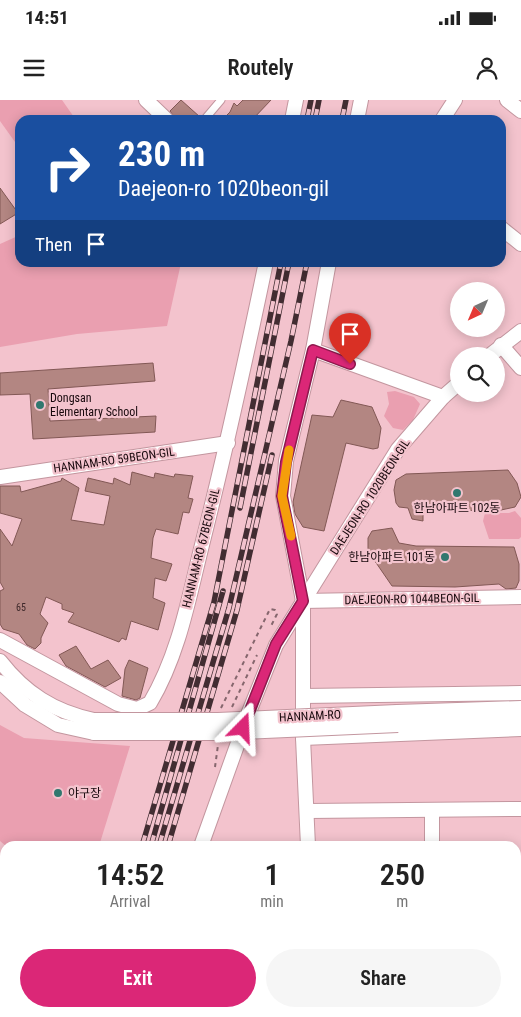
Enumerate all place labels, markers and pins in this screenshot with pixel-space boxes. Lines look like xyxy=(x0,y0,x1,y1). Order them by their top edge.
pin xyxy=(329,313,371,364)
place label: Dongsan Elementary School xyxy=(50,391,138,419)
marker: Dongsan Elementary School xyxy=(34,399,46,411)
marker: 한남아파트 102동 xyxy=(451,487,463,499)
place label: 한남아파트 102동 xyxy=(414,501,500,515)
place label: 한남아파트 101동 xyxy=(348,550,435,564)
marker: 한남아파트 101동 xyxy=(439,551,451,563)
place label: 야구장 xyxy=(68,786,101,800)
marker: 야구장 xyxy=(52,787,64,799)

